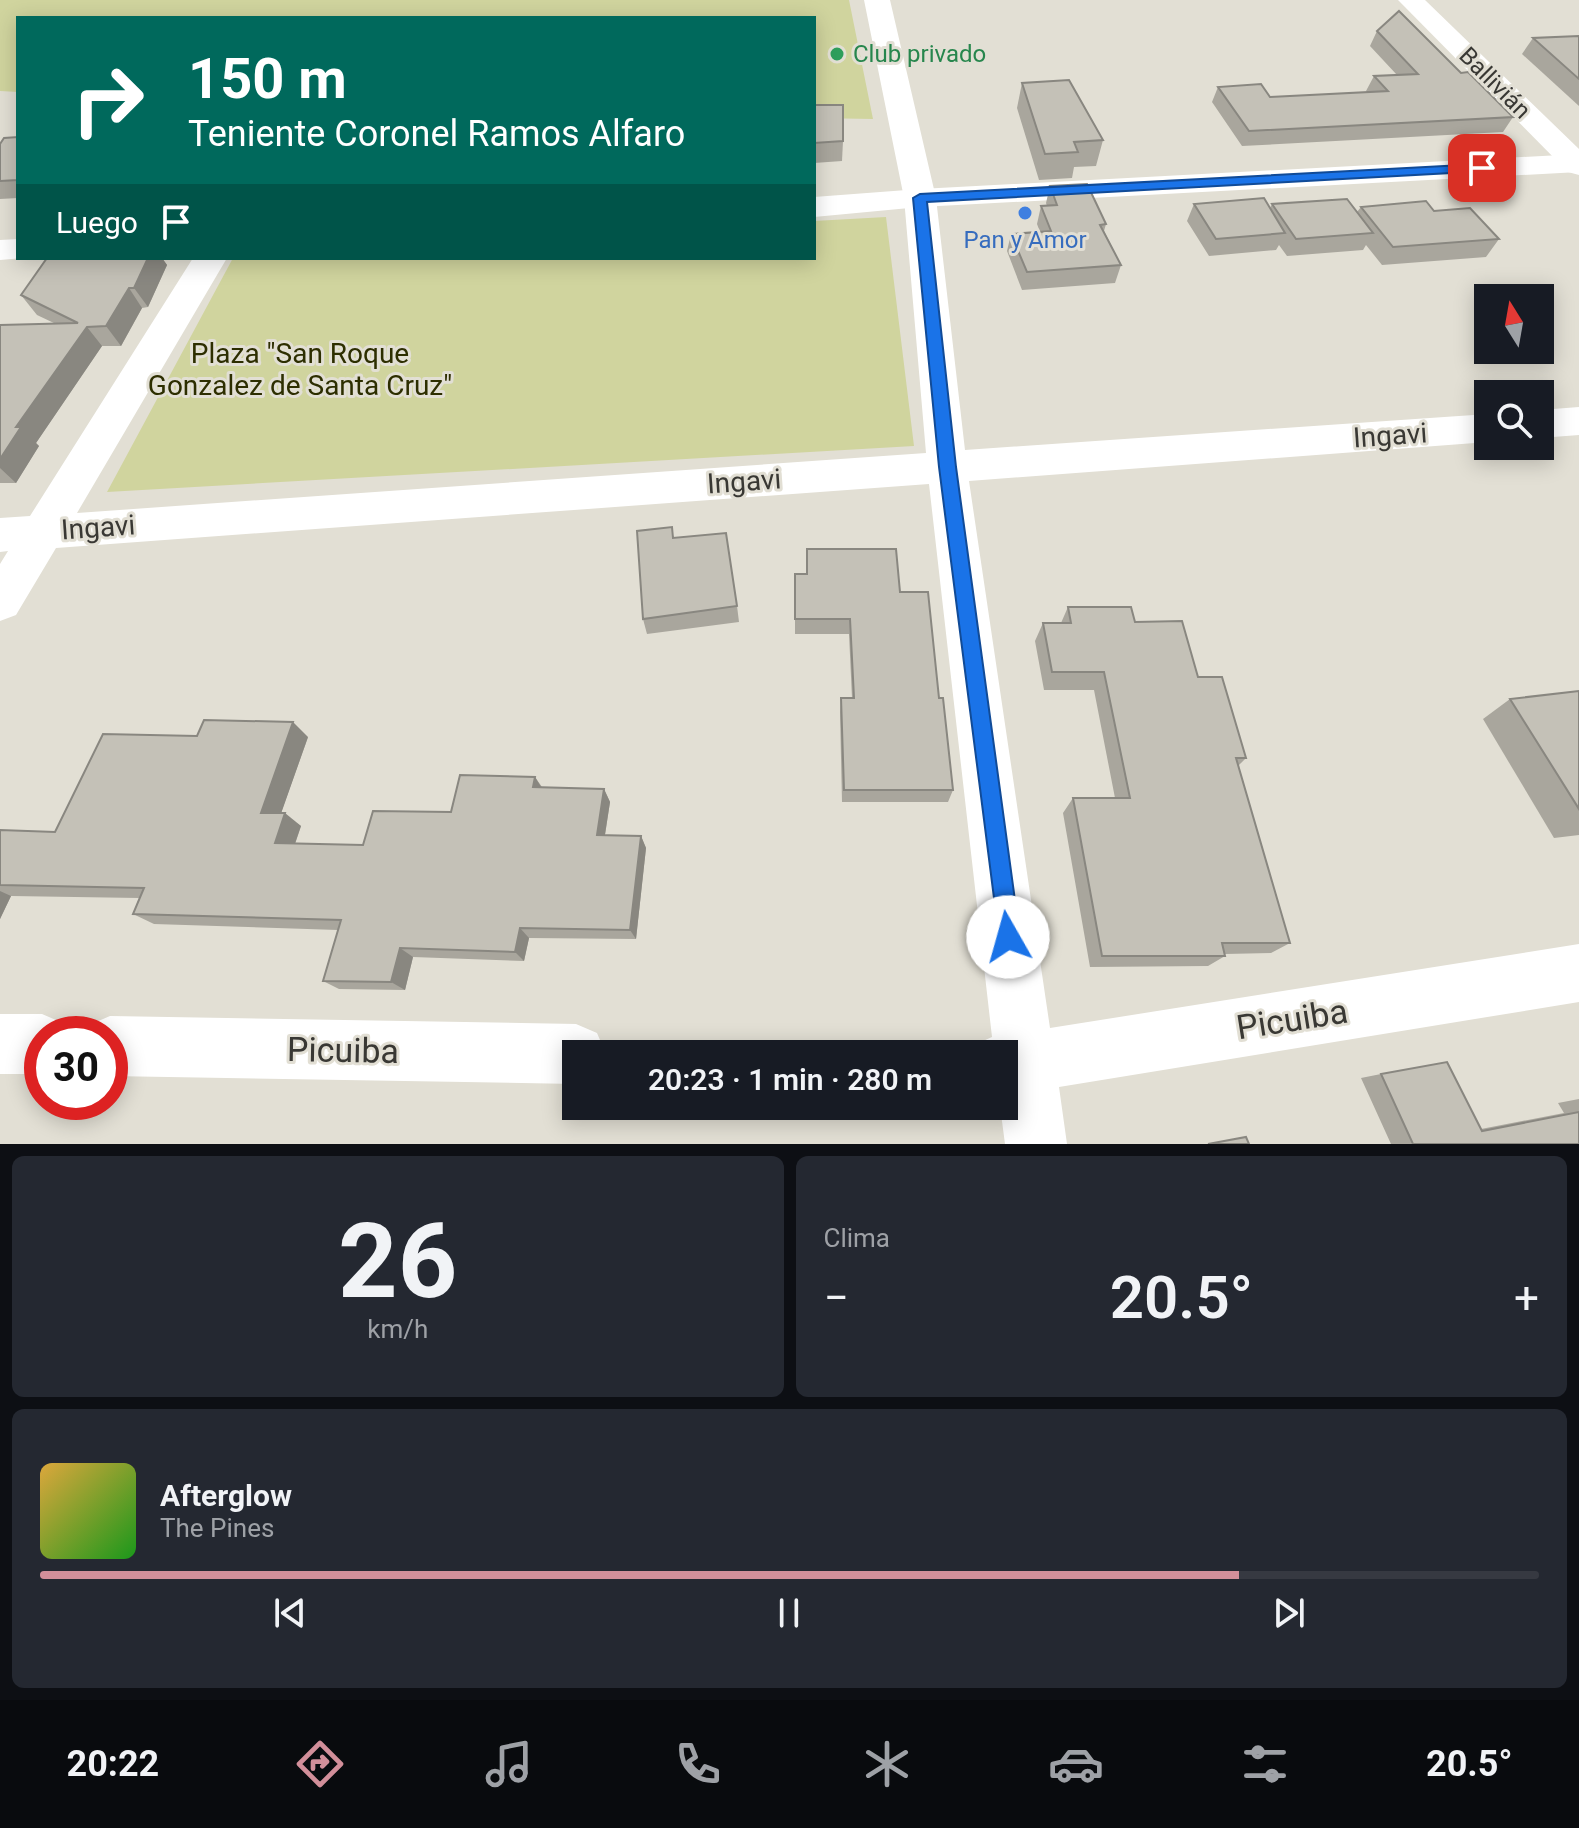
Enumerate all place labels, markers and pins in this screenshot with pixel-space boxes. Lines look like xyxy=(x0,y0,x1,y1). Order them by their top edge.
place label: Club privado xyxy=(853,40,986,68)
marker: Club privado xyxy=(828,45,846,63)
pin xyxy=(1448,134,1516,202)
marker: Pan y Amor xyxy=(1016,204,1034,222)
place label: Pan y Amor xyxy=(963,226,1087,254)

